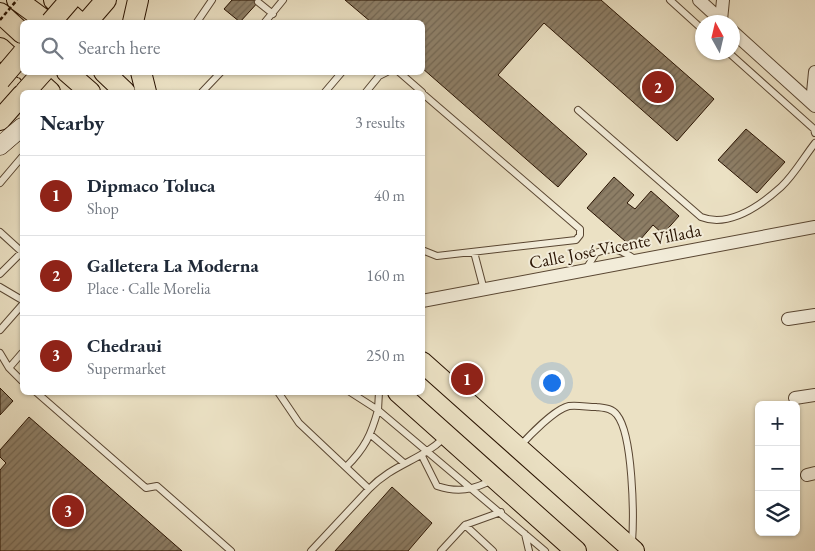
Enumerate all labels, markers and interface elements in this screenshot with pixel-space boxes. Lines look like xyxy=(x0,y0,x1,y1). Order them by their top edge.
north arrow xyxy=(695,15,740,60)
search box xyxy=(20,20,425,75)
icon: search xyxy=(38,34,66,62)
text: Search here xyxy=(78,35,160,60)
pin: 2 xyxy=(642,68,674,106)
text: Nearby xyxy=(40,109,104,136)
text: 3 results xyxy=(355,112,405,133)
text: Dipmaco Toluca xyxy=(87,173,215,198)
text: 1 xyxy=(52,185,60,206)
text: 40 m xyxy=(374,185,405,206)
text: Shop xyxy=(87,198,119,219)
street label: Calle José Vicente Villada xyxy=(527,218,704,274)
text: Galletera La Moderna xyxy=(87,253,259,278)
text: 2 xyxy=(52,265,60,286)
text: 160 m xyxy=(366,265,405,286)
text: Place · Calle Morelia xyxy=(87,278,211,299)
text: Chedraui xyxy=(87,333,162,358)
text: 3 xyxy=(52,345,60,366)
text: 250 m xyxy=(366,345,405,366)
text: Supermarket xyxy=(87,358,166,379)
pin: 1 xyxy=(451,360,483,398)
your location xyxy=(539,370,565,396)
map controls xyxy=(755,401,800,536)
button: + xyxy=(755,401,800,446)
button: − xyxy=(755,446,800,491)
button: layers xyxy=(755,491,800,536)
pin: 3 xyxy=(52,492,84,530)

